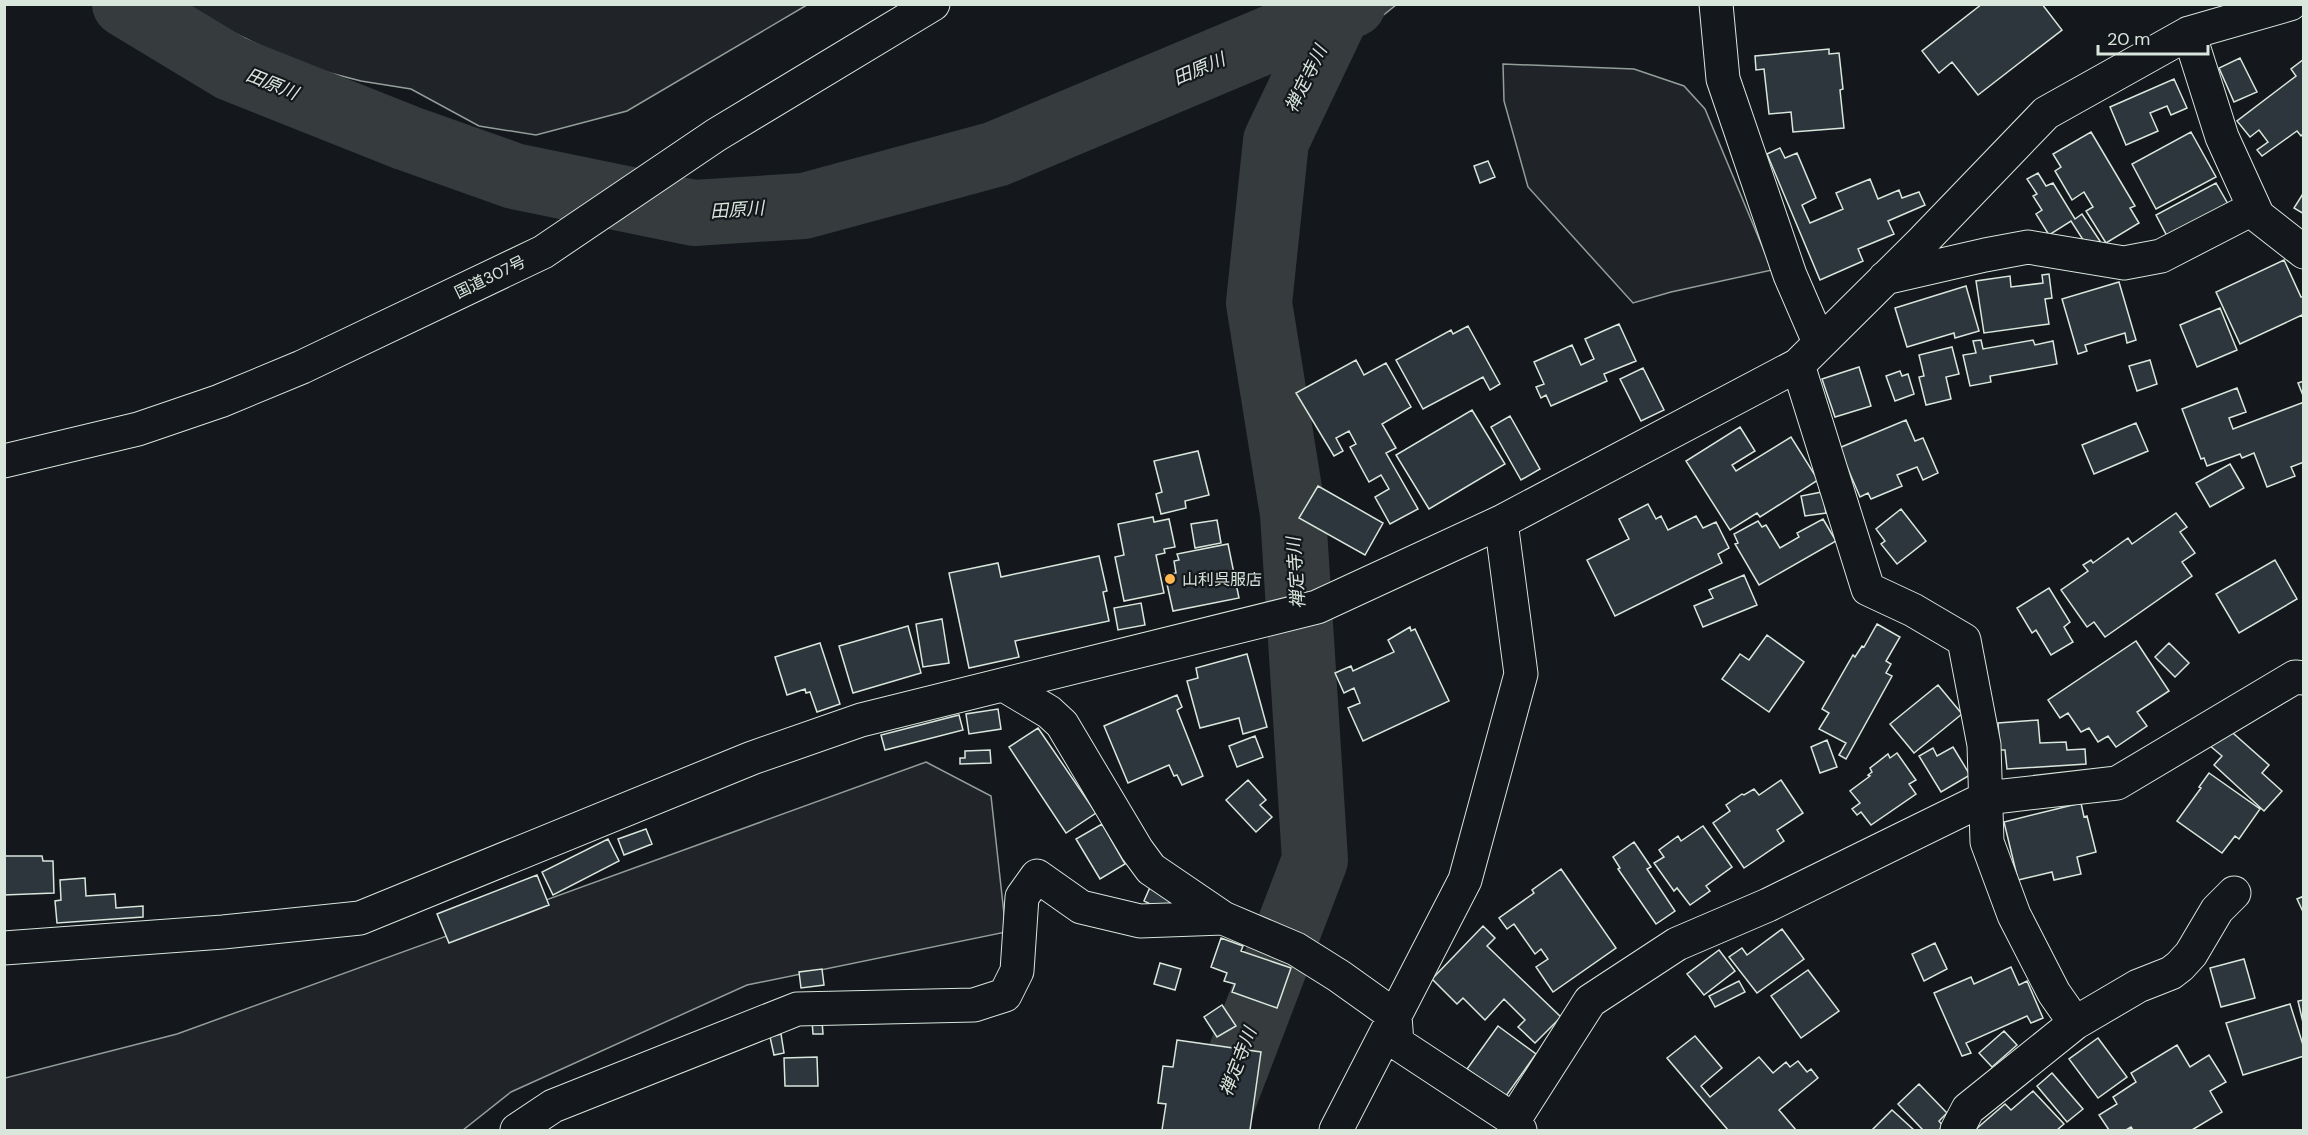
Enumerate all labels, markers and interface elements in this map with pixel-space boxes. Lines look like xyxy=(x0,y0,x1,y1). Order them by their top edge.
scale bar xyxy=(2098,18,2208,56)
text: 20 m xyxy=(2107,27,2150,51)
water label: 禅定寺川 xyxy=(1279,40,1333,117)
water label: 田原川 xyxy=(1169,47,1230,91)
water label: 田原川 xyxy=(242,63,303,106)
water label: 田原川 xyxy=(709,196,767,224)
street label: 国道307号 xyxy=(451,251,529,303)
water label: 禅定寺川 xyxy=(1281,534,1310,610)
place label: 山利呉服店 xyxy=(1182,569,1262,590)
marker: 山利呉服店 xyxy=(1163,572,1177,586)
water label: 禅定寺川 xyxy=(1214,1022,1263,1100)

